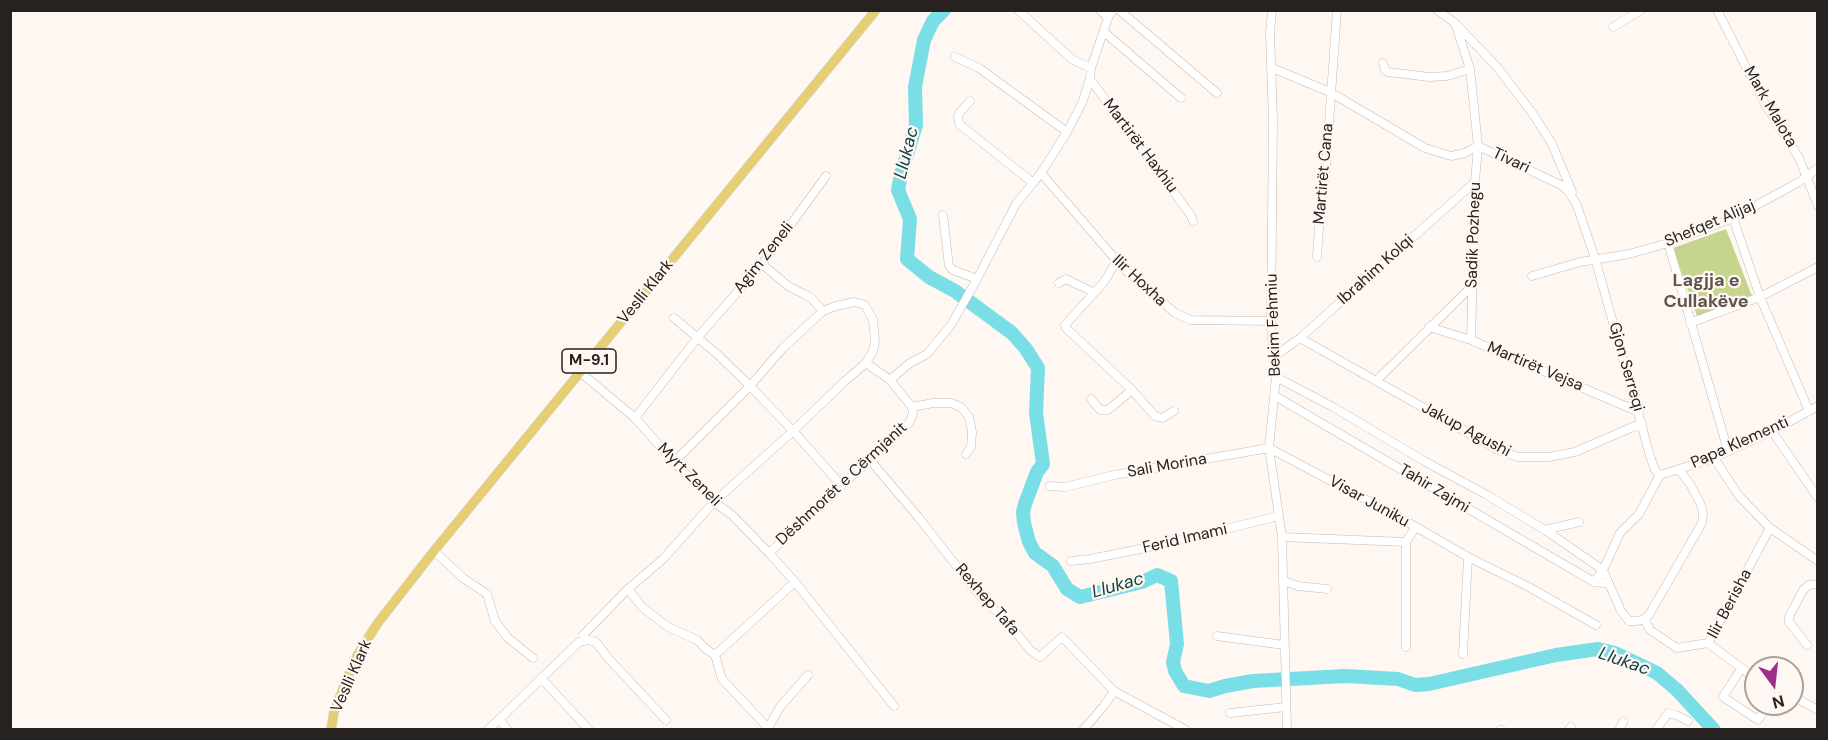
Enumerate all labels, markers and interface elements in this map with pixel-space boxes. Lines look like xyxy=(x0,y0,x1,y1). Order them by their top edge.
street label: Mark Malota xyxy=(1739,63,1801,151)
street label: Martirët Haxhiu xyxy=(1098,95,1182,197)
street label: Martirët Cana xyxy=(1310,123,1338,225)
water label: Llukac xyxy=(890,125,924,181)
street label: Tivari xyxy=(1489,144,1533,178)
street label: Sadik Pozhegu xyxy=(1463,182,1485,288)
street label: Shefqet Alijaj xyxy=(1662,196,1758,252)
street label: Agim Zeneli xyxy=(730,218,798,298)
street label: Ibrahim Kolqi xyxy=(1334,231,1418,309)
street label: Ilir Hoxha xyxy=(1108,251,1170,311)
street label: Veslli Klark xyxy=(614,256,678,328)
district label: Lagjja e Cullakëve xyxy=(1663,270,1749,312)
street label: Bekim Fehmiu xyxy=(1263,273,1285,377)
street label: Gjon Serreqi xyxy=(1604,320,1648,414)
street label: Martirët Vejsa xyxy=(1484,338,1586,396)
road number: M-9.1 xyxy=(562,349,616,373)
street label: Jakup Agushi xyxy=(1418,399,1514,461)
street label: Papa Klementi xyxy=(1688,413,1792,473)
street label: Dëshmorët e Cërmjanit xyxy=(773,418,911,550)
street label: Myrt Zeneli xyxy=(653,439,725,511)
street label: Sali Morina xyxy=(1126,450,1208,482)
street label: Tahir Zajmi xyxy=(1395,460,1473,518)
street label: Visar Juniku xyxy=(1325,472,1413,532)
street label: Ferid Imami xyxy=(1141,520,1229,558)
street label: Rexhep Tafa xyxy=(951,560,1023,640)
street label: Ilir Berisha xyxy=(1704,566,1756,642)
water label: Llukac xyxy=(1090,568,1146,604)
street label: Veslli Klark xyxy=(327,637,377,715)
water label: Llukac xyxy=(1595,643,1653,681)
north arrow xyxy=(1744,656,1804,716)
text: N xyxy=(1770,690,1787,714)

